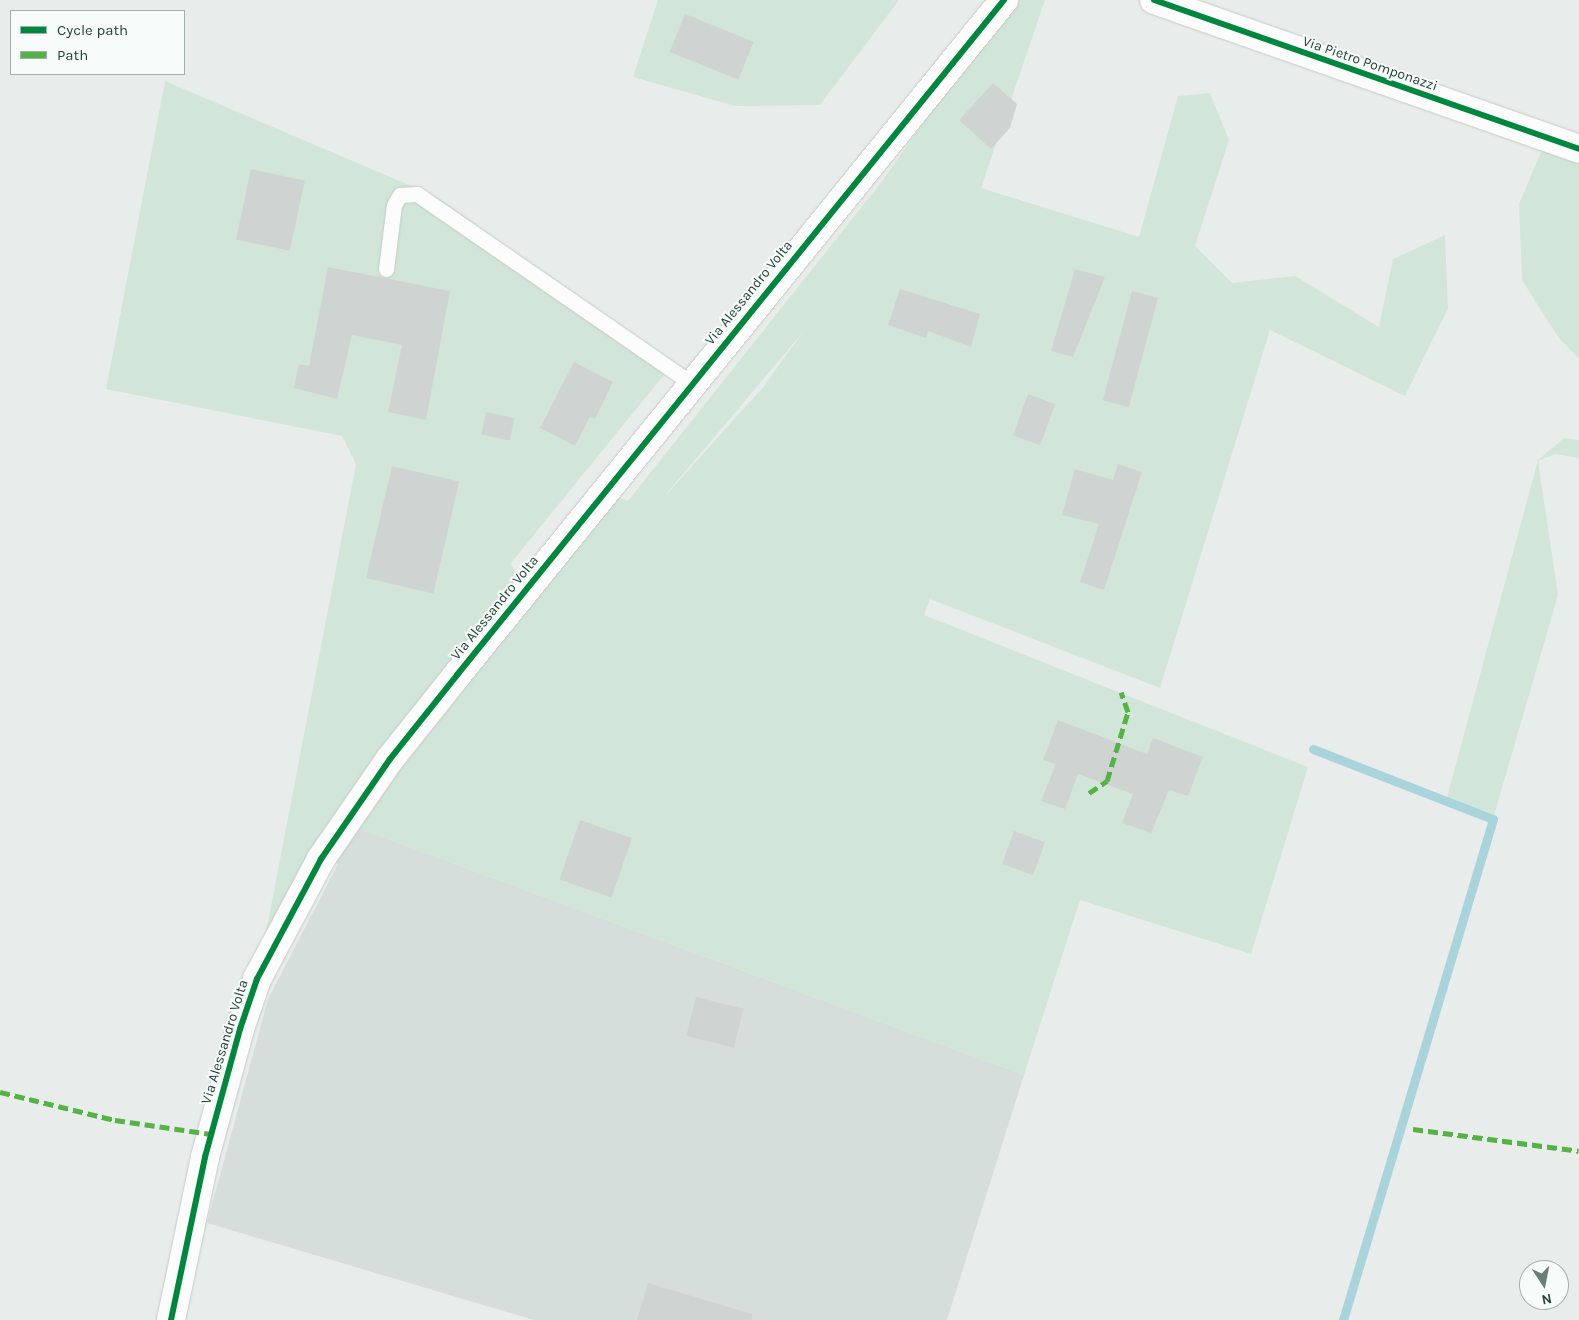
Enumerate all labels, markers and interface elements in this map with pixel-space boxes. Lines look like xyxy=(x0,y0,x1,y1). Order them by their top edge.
legend xyxy=(10,10,185,75)
text: Cycle path xyxy=(57,21,128,39)
street label: Via Pietro Pomponazzi xyxy=(1300,33,1440,95)
text: Path xyxy=(57,46,88,64)
street label: Via Alessandro Volta xyxy=(702,237,796,349)
street label: Via Alessandro Volta xyxy=(448,552,542,664)
street label: Via Alessandro Volta xyxy=(198,978,252,1106)
north arrow xyxy=(1519,1260,1569,1310)
text: N xyxy=(1540,1290,1553,1309)

